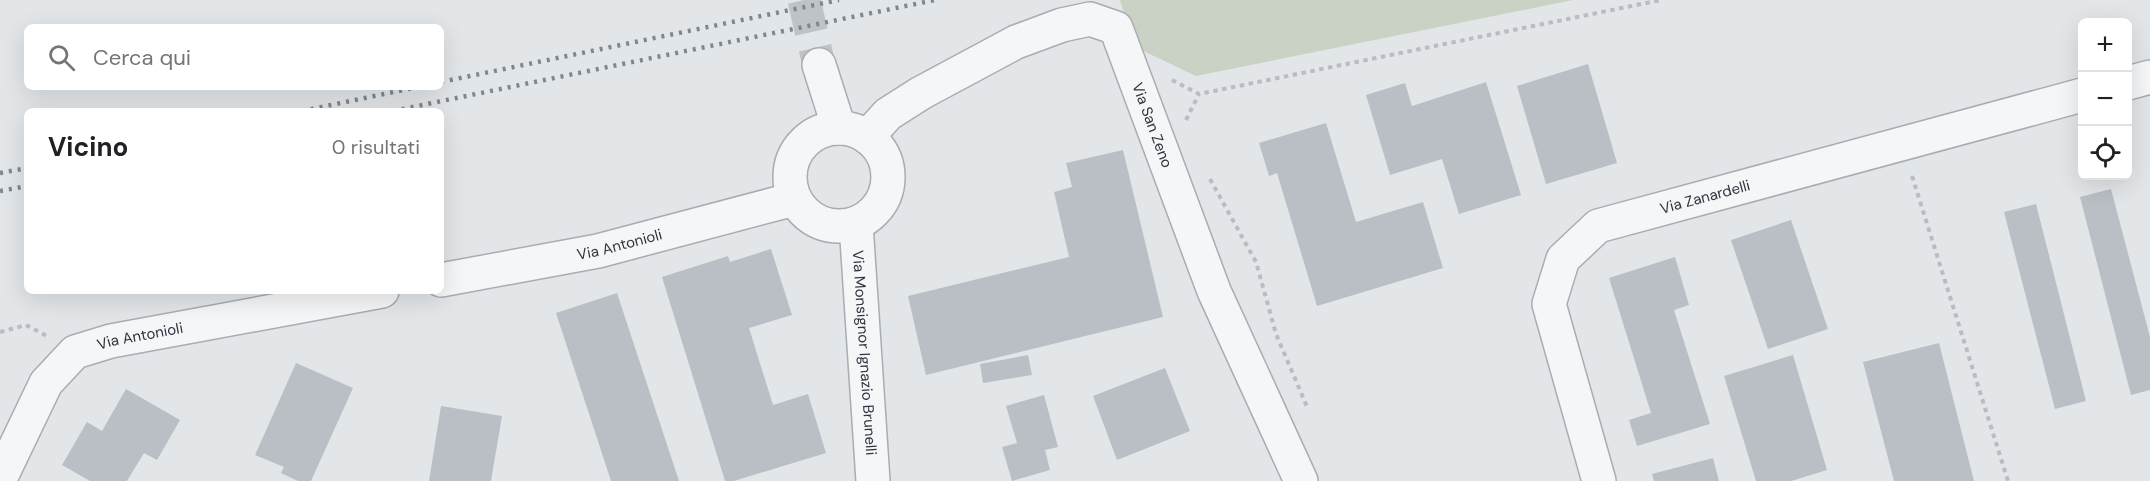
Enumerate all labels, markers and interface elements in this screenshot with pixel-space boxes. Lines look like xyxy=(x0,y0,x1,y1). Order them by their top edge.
map controls xyxy=(2078,18,2132,180)
button: + xyxy=(2078,18,2132,72)
search box xyxy=(24,24,444,90)
icon: search xyxy=(45,41,78,74)
text: Cerca qui xyxy=(93,43,191,72)
button: − xyxy=(2078,72,2132,126)
street label: Via San Zeno xyxy=(1127,80,1177,171)
button: locate xyxy=(2078,126,2132,180)
text: Vicino xyxy=(48,130,128,164)
text: 0 risultati xyxy=(332,134,420,160)
street label: Via Zanardelli xyxy=(1658,175,1752,219)
street label: Via Antonioli xyxy=(575,224,664,265)
street label: Via Monsignor Ignazio Brunelli xyxy=(848,250,881,456)
street label: Via Antonioli xyxy=(95,318,185,355)

